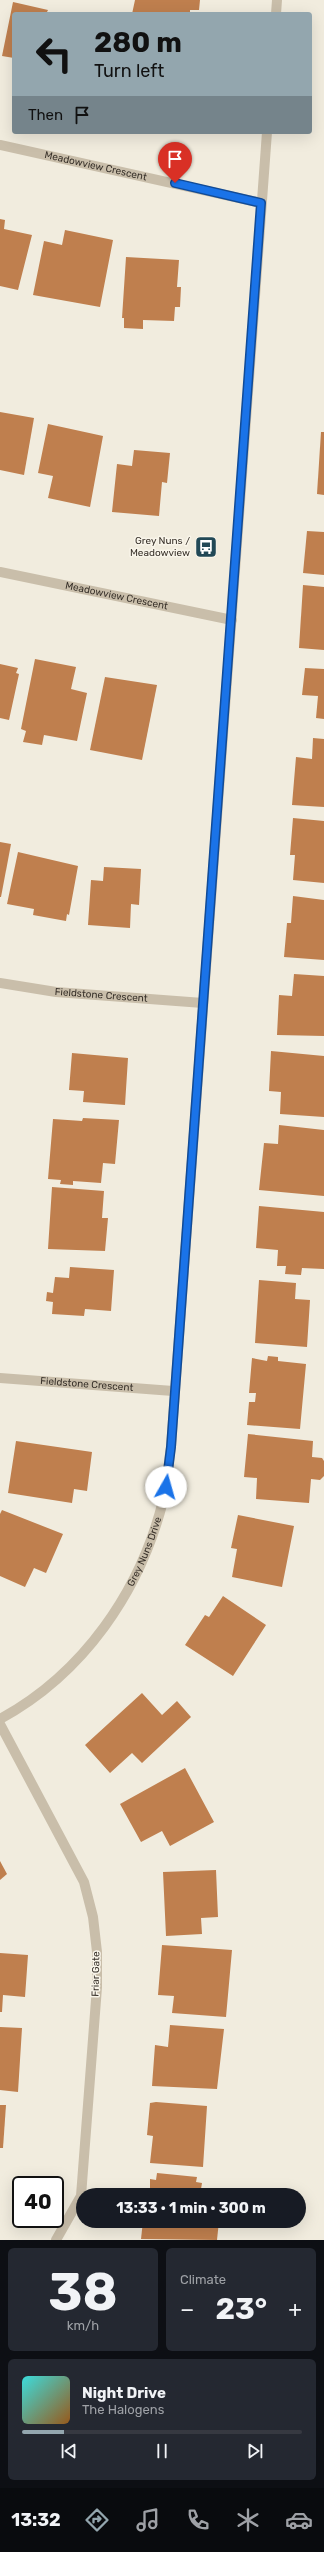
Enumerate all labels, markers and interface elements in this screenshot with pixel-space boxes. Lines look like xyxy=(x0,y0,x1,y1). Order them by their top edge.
text: 280 m xyxy=(94,26,182,59)
icon: left xyxy=(28,28,80,80)
text: Turn left xyxy=(94,60,164,82)
icon: arrive xyxy=(71,104,93,126)
text: Then xyxy=(28,106,63,124)
pin xyxy=(158,142,192,183)
icon: arrive xyxy=(164,148,186,170)
street label: Meadowview Crescent xyxy=(43,149,148,183)
bus stop icon: Grey Nuns / Meadowview xyxy=(193,534,219,560)
place label: Grey Nuns / Meadowview xyxy=(130,535,190,559)
street label: Meadowview Crescent xyxy=(64,580,169,613)
street label: Fieldstone Crescent xyxy=(54,986,148,1005)
street label: Fieldstone Crescent xyxy=(40,1375,134,1394)
position arrow xyxy=(145,1466,187,1508)
street label: Grey Nuns Drive xyxy=(125,1515,164,1589)
street label: Friar Gate xyxy=(90,1951,102,1997)
speed limit sign: 40 xyxy=(12,2176,64,2228)
text: 13:33 · 1 min · 300 m xyxy=(116,2199,266,2217)
text: 38 xyxy=(48,2261,118,2323)
text: Climate xyxy=(180,2272,226,2287)
text: 23° xyxy=(215,2291,267,2327)
text: − xyxy=(180,2296,194,2323)
text: + xyxy=(288,2296,302,2323)
text: km/h xyxy=(67,2318,99,2333)
text: Night Drive xyxy=(82,2384,166,2402)
text: The Halogens xyxy=(82,2402,164,2417)
icon: previous xyxy=(58,2440,80,2462)
icon: pause xyxy=(151,2440,173,2462)
icon: next xyxy=(244,2440,266,2462)
icon: directions xyxy=(83,2506,111,2534)
icon: music xyxy=(134,2506,162,2534)
icon: phone xyxy=(184,2506,212,2534)
icon: climate xyxy=(234,2506,262,2534)
icon: car xyxy=(285,2506,313,2534)
text: 13:32 xyxy=(11,2509,61,2531)

